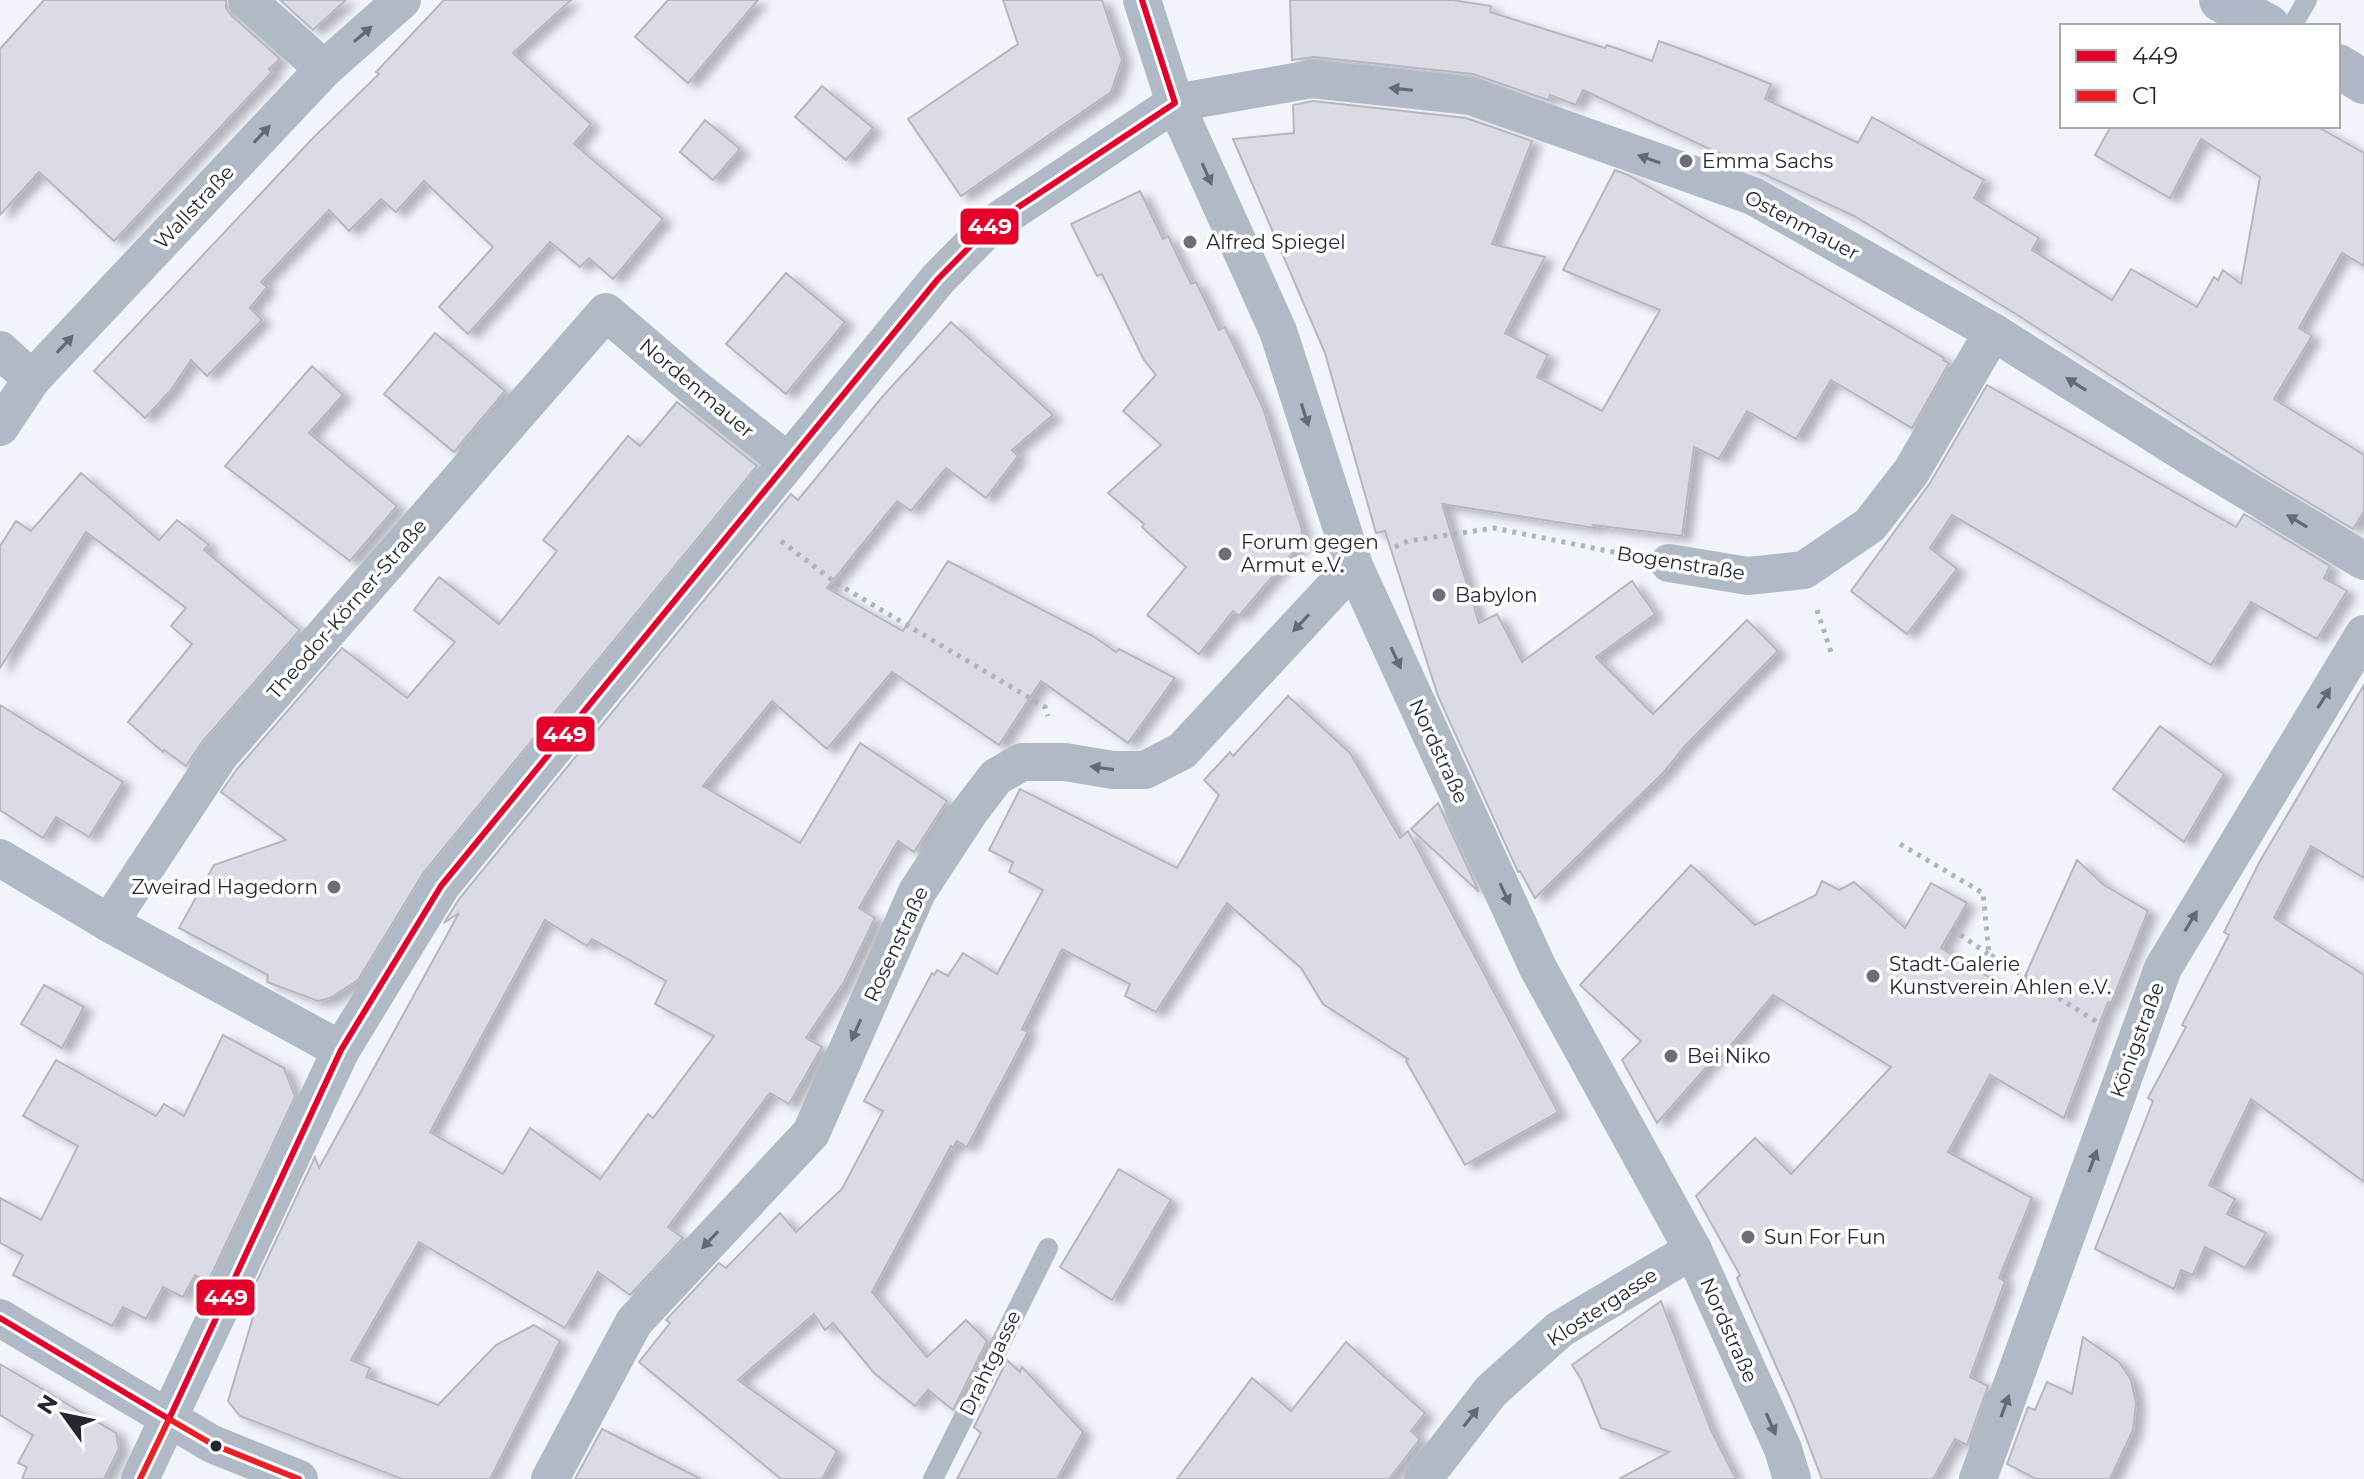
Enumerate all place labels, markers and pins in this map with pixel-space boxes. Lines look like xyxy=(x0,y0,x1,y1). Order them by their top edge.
place label: Emma Sachs xyxy=(1702,149,1834,173)
marker: Emma Sachs xyxy=(1677,152,1695,170)
place label: Alfred Spiegel xyxy=(1206,230,1346,254)
marker: Alfred Spiegel xyxy=(1181,233,1199,251)
place label: Forum gegen Armut e.V. xyxy=(1241,530,1379,577)
marker: Forum gegen Armut e.V. xyxy=(1216,545,1234,563)
place label: Babylon xyxy=(1455,583,1537,607)
marker: Babylon xyxy=(1430,586,1448,604)
place label: Zweirad Hagedorn xyxy=(131,875,318,899)
marker: Zweirad Hagedorn xyxy=(325,878,343,896)
place label: Stadt-Galerie Kunstverein Ahlen e.V. xyxy=(1889,952,2111,999)
marker: Stadt-Galerie Kunstverein Ahlen e.V. xyxy=(1864,967,1882,985)
place label: Bei Niko xyxy=(1687,1044,1771,1068)
marker: Bei Niko xyxy=(1662,1047,1680,1065)
place label: Sun For Fun xyxy=(1764,1225,1886,1249)
marker: Sun For Fun xyxy=(1739,1228,1757,1246)
unlabelled marker xyxy=(208,1438,224,1454)

